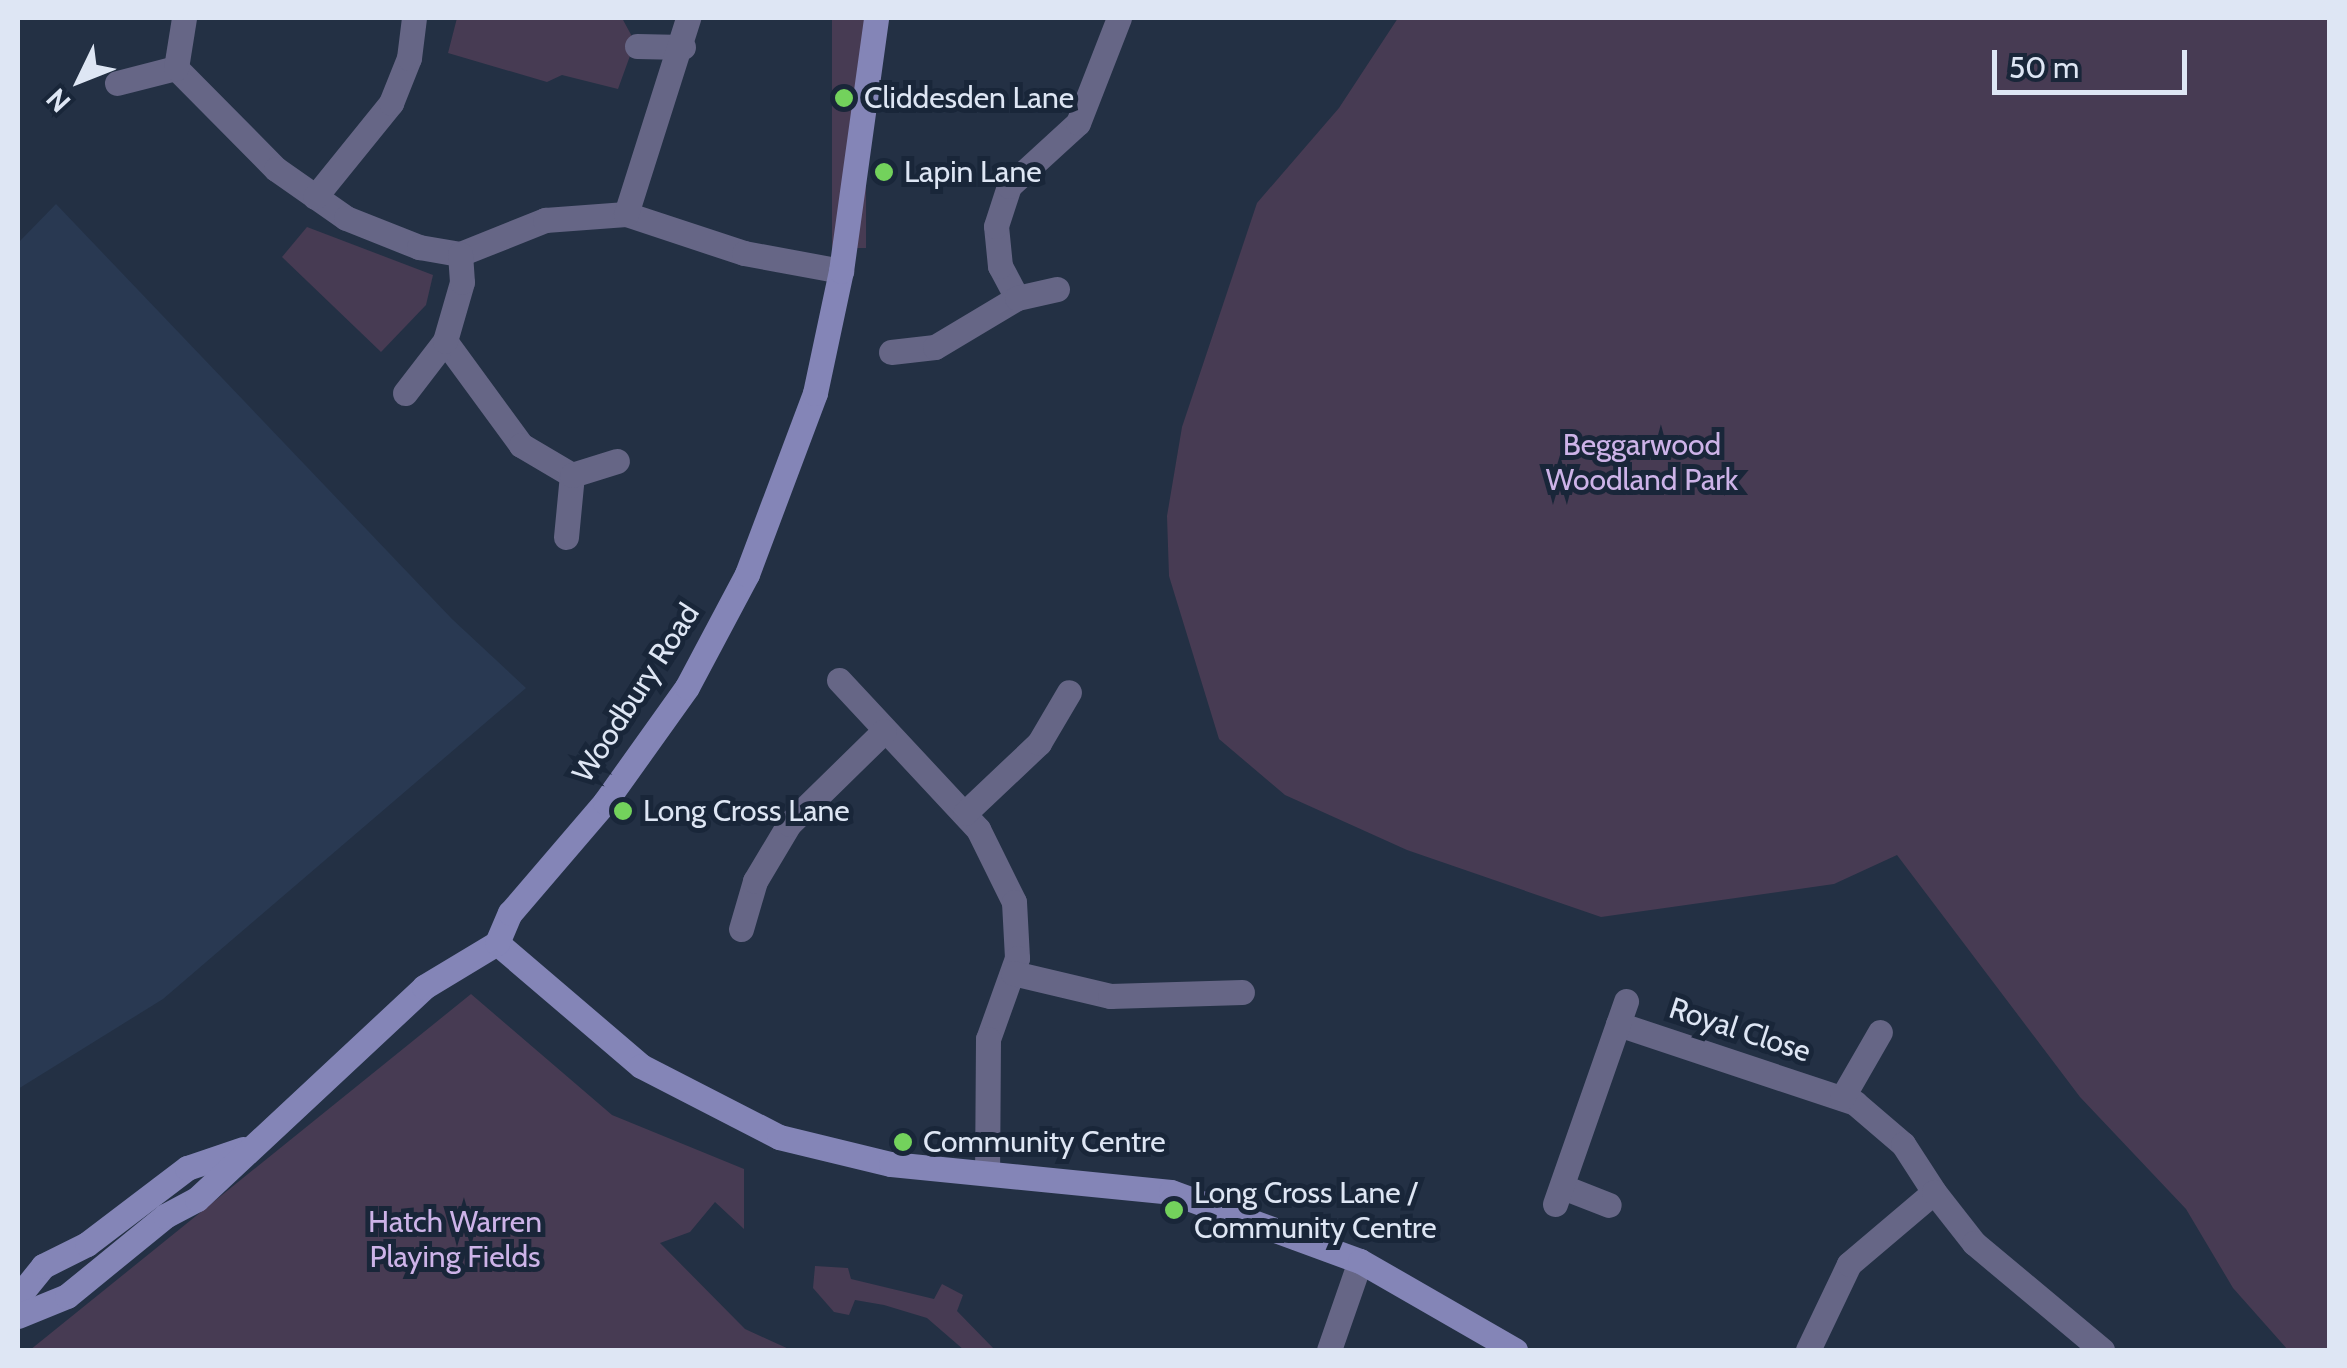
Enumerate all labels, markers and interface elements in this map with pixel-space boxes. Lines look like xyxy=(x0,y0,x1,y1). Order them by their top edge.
north arrow xyxy=(30,30,130,130)
scale bar xyxy=(1997,30,2192,92)
text: 50 m xyxy=(2009,49,2079,86)
place label: Cliddesden Lane xyxy=(864,80,1074,116)
text: N xyxy=(39,82,77,119)
marker: Cliddesden Lane xyxy=(833,87,855,109)
place label: Lapin Lane xyxy=(904,154,1042,190)
marker: Lapin Lane xyxy=(873,161,895,183)
park label: Beggarwood Woodland Park xyxy=(1546,427,1738,498)
street label: Woodbury Road xyxy=(565,597,707,789)
place label: Long Cross Lane xyxy=(643,793,850,829)
marker: Long Cross Lane xyxy=(612,800,634,822)
street label: Royal Close xyxy=(1665,990,1815,1070)
place label: Community Centre xyxy=(923,1124,1166,1160)
marker: Community Centre xyxy=(892,1131,914,1153)
place label: Long Cross Lane / Community Centre xyxy=(1194,1175,1437,1246)
marker: Long Cross Lane / Community Centre xyxy=(1163,1199,1185,1221)
park label: Hatch Warren Playing Fields xyxy=(368,1204,542,1274)

